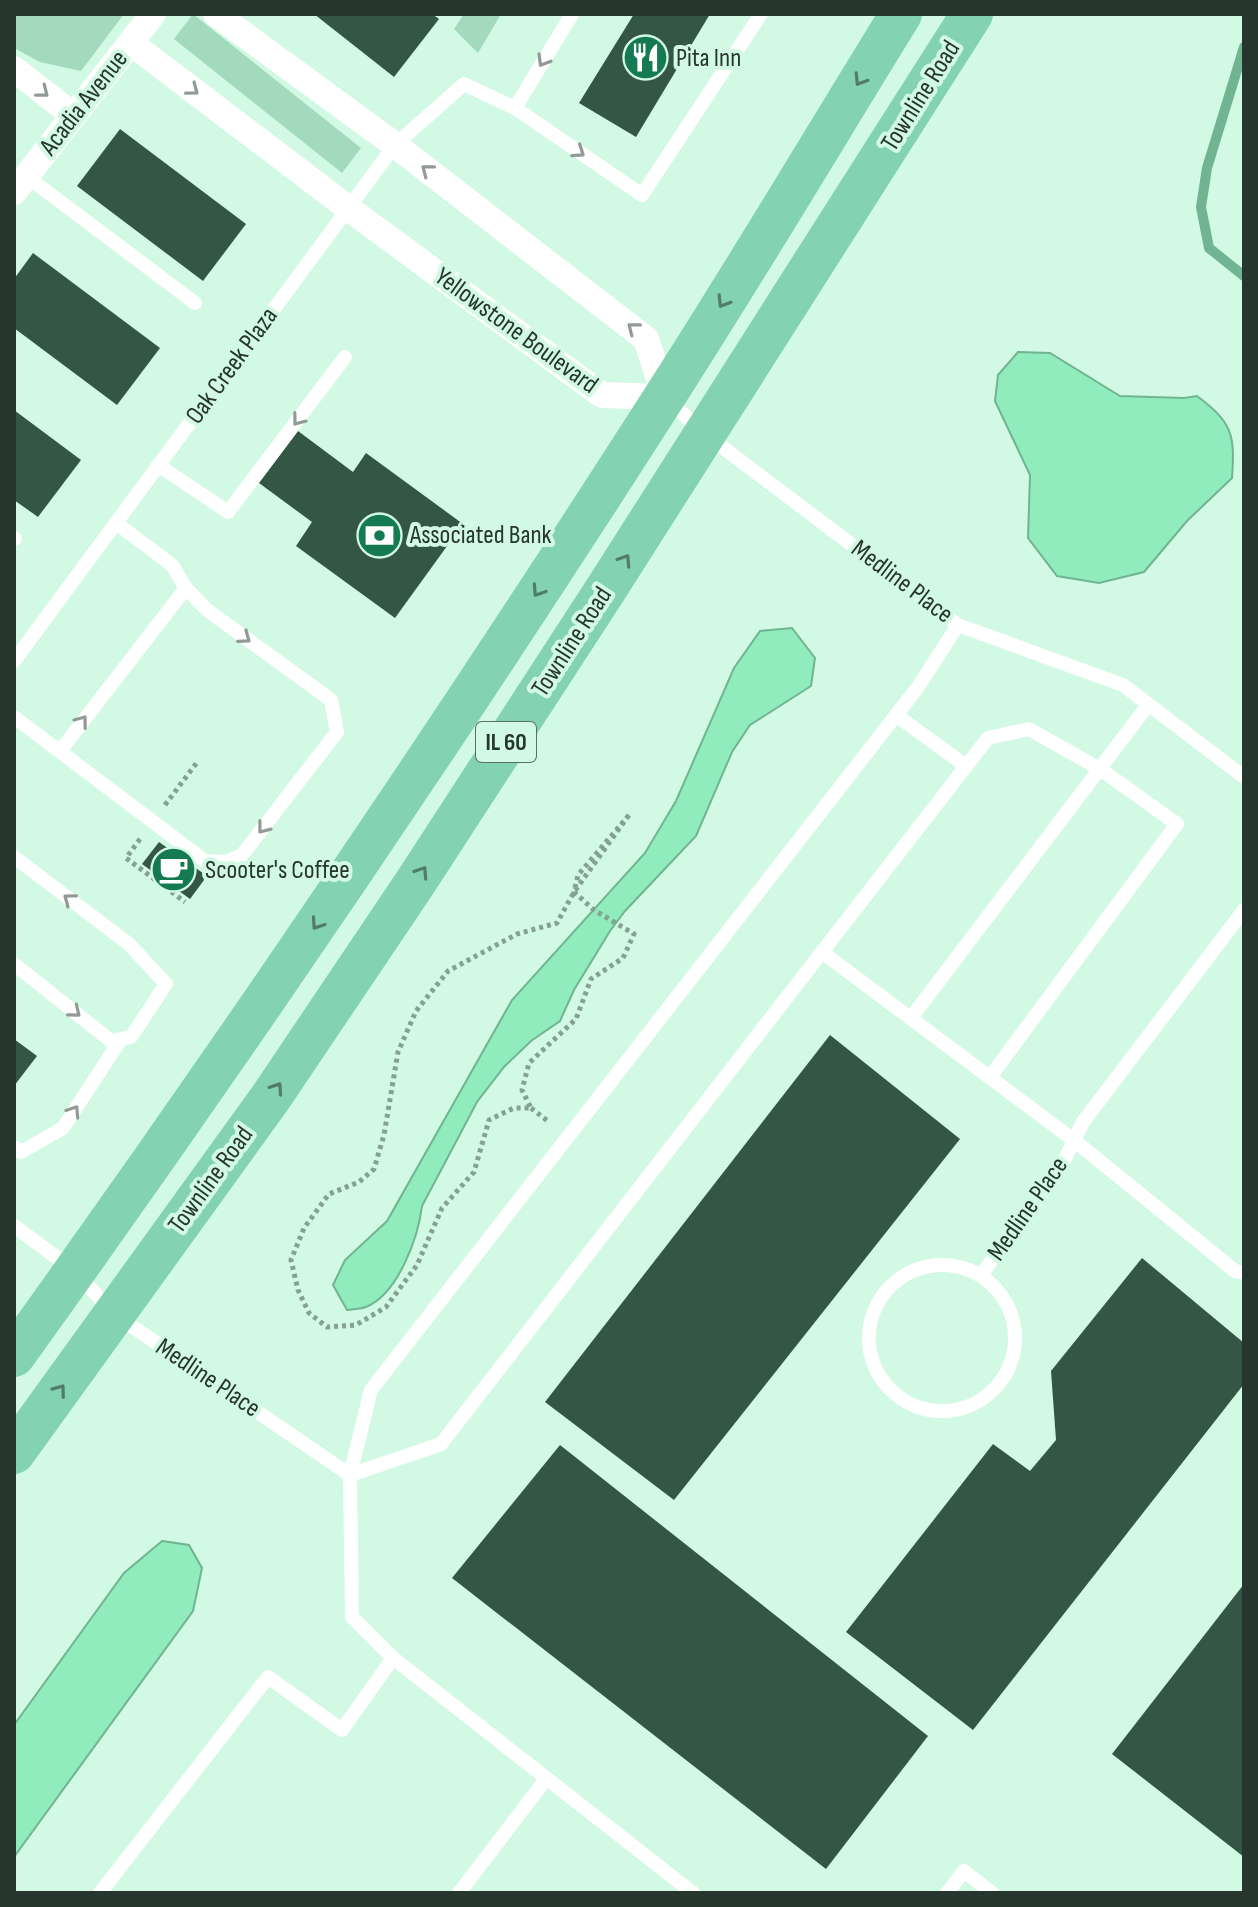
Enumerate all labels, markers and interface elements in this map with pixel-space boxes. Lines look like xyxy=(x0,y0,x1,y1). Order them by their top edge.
restaurant icon: Pita Inn xyxy=(621,34,669,82)
street label: Townline Road xyxy=(875,35,967,157)
place label: Pita Inn xyxy=(676,43,741,74)
street label: Acadia Avenue xyxy=(33,44,135,163)
one-way arrow xyxy=(538,52,553,67)
one-way arrow xyxy=(854,71,870,86)
one-way arrow xyxy=(184,81,199,95)
one-way arrow xyxy=(34,83,49,97)
one-way arrow xyxy=(571,142,585,157)
one-way arrow xyxy=(421,165,436,179)
street label: Yellowstone Boulevard xyxy=(428,261,604,401)
one-way arrow xyxy=(718,293,733,308)
street label: Oak Creek Plaza xyxy=(179,302,285,430)
one-way arrow xyxy=(627,324,641,338)
one-way arrow xyxy=(293,411,308,425)
bank icon: Associated Bank xyxy=(355,511,403,559)
place label: Associated Bank xyxy=(409,520,552,551)
street label: Medline Place xyxy=(845,534,959,630)
one-way arrow xyxy=(615,554,630,569)
street label: Townline Road xyxy=(525,581,619,703)
one-way arrow xyxy=(533,583,548,597)
one-way arrow xyxy=(236,628,251,642)
one-way arrow xyxy=(73,715,87,730)
road number: IL 60 xyxy=(476,722,536,762)
one-way arrow xyxy=(259,819,273,834)
cafe icon: Scooter's Coffee xyxy=(150,846,198,894)
place label: Scooter's Coffee xyxy=(205,855,350,886)
one-way arrow xyxy=(412,866,427,881)
one-way arrow xyxy=(63,894,78,908)
one-way arrow xyxy=(311,916,326,930)
one-way arrow xyxy=(66,1003,81,1017)
one-way arrow xyxy=(267,1082,282,1096)
one-way arrow xyxy=(65,1105,80,1119)
street label: Townline Road xyxy=(162,1121,260,1239)
street label: Medline Place xyxy=(981,1151,1075,1267)
street label: Medline Place xyxy=(150,1332,266,1424)
one-way arrow xyxy=(50,1384,64,1398)

